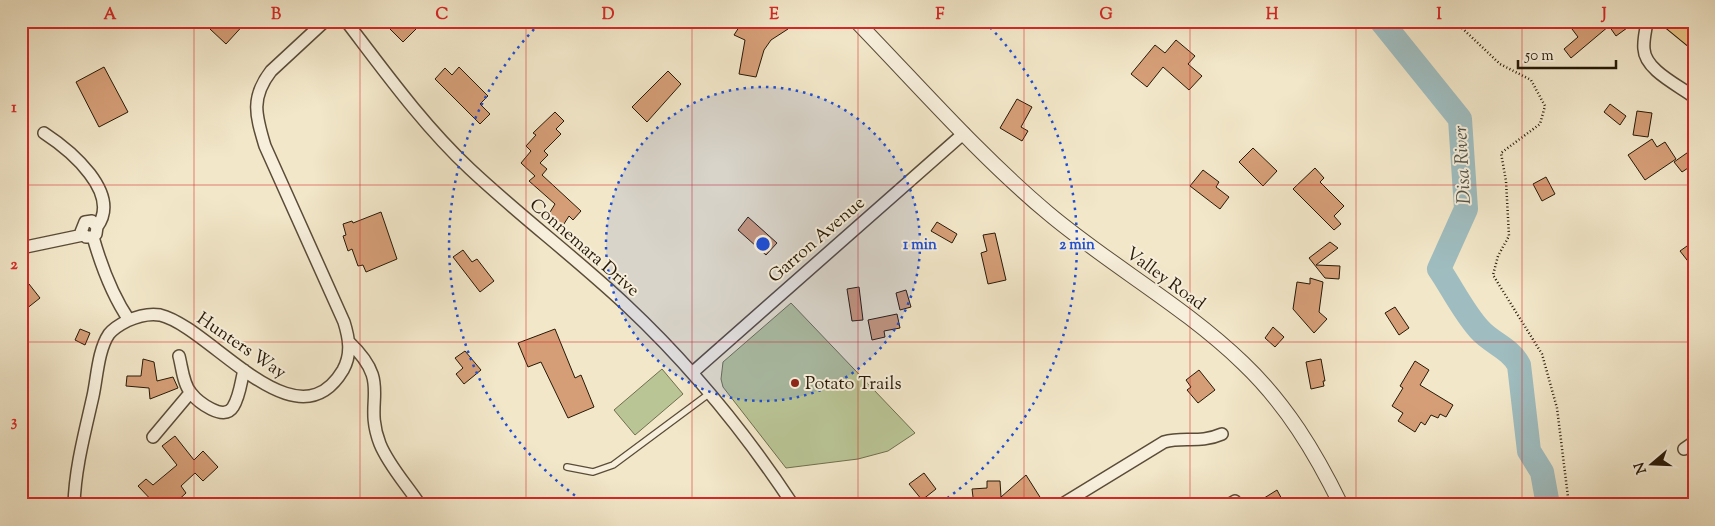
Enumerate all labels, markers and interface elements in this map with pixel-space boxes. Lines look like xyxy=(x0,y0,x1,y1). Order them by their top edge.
text: A xyxy=(104,4,117,27)
text: B xyxy=(271,4,281,27)
text: C xyxy=(436,4,449,27)
text: D xyxy=(602,4,615,27)
text: E xyxy=(769,4,779,27)
text: F xyxy=(936,4,945,27)
text: G xyxy=(1099,4,1113,27)
text: H xyxy=(1266,4,1279,27)
text: I xyxy=(1436,4,1442,27)
text: J xyxy=(1600,4,1607,27)
scale bar xyxy=(1518,38,1615,70)
text: 50 m xyxy=(1524,46,1554,67)
text: 1 xyxy=(11,97,17,120)
water label: Disa River xyxy=(1448,125,1479,205)
street label: Garron Avenue xyxy=(763,191,871,290)
street label: Connemara Drive xyxy=(523,193,644,304)
centre of rings xyxy=(754,235,772,253)
text: 1 min xyxy=(903,235,937,256)
text: 2 min xyxy=(1059,235,1095,256)
street label: Valley Road xyxy=(1120,242,1210,317)
text: 2 xyxy=(10,254,18,277)
street label: Hunters Way xyxy=(191,307,291,386)
place label: Potato Trails xyxy=(805,372,902,398)
marker: Potato Trails xyxy=(789,377,801,389)
text: 3 xyxy=(11,411,18,434)
north arrow xyxy=(1628,438,1678,488)
text: N xyxy=(1630,459,1653,476)

